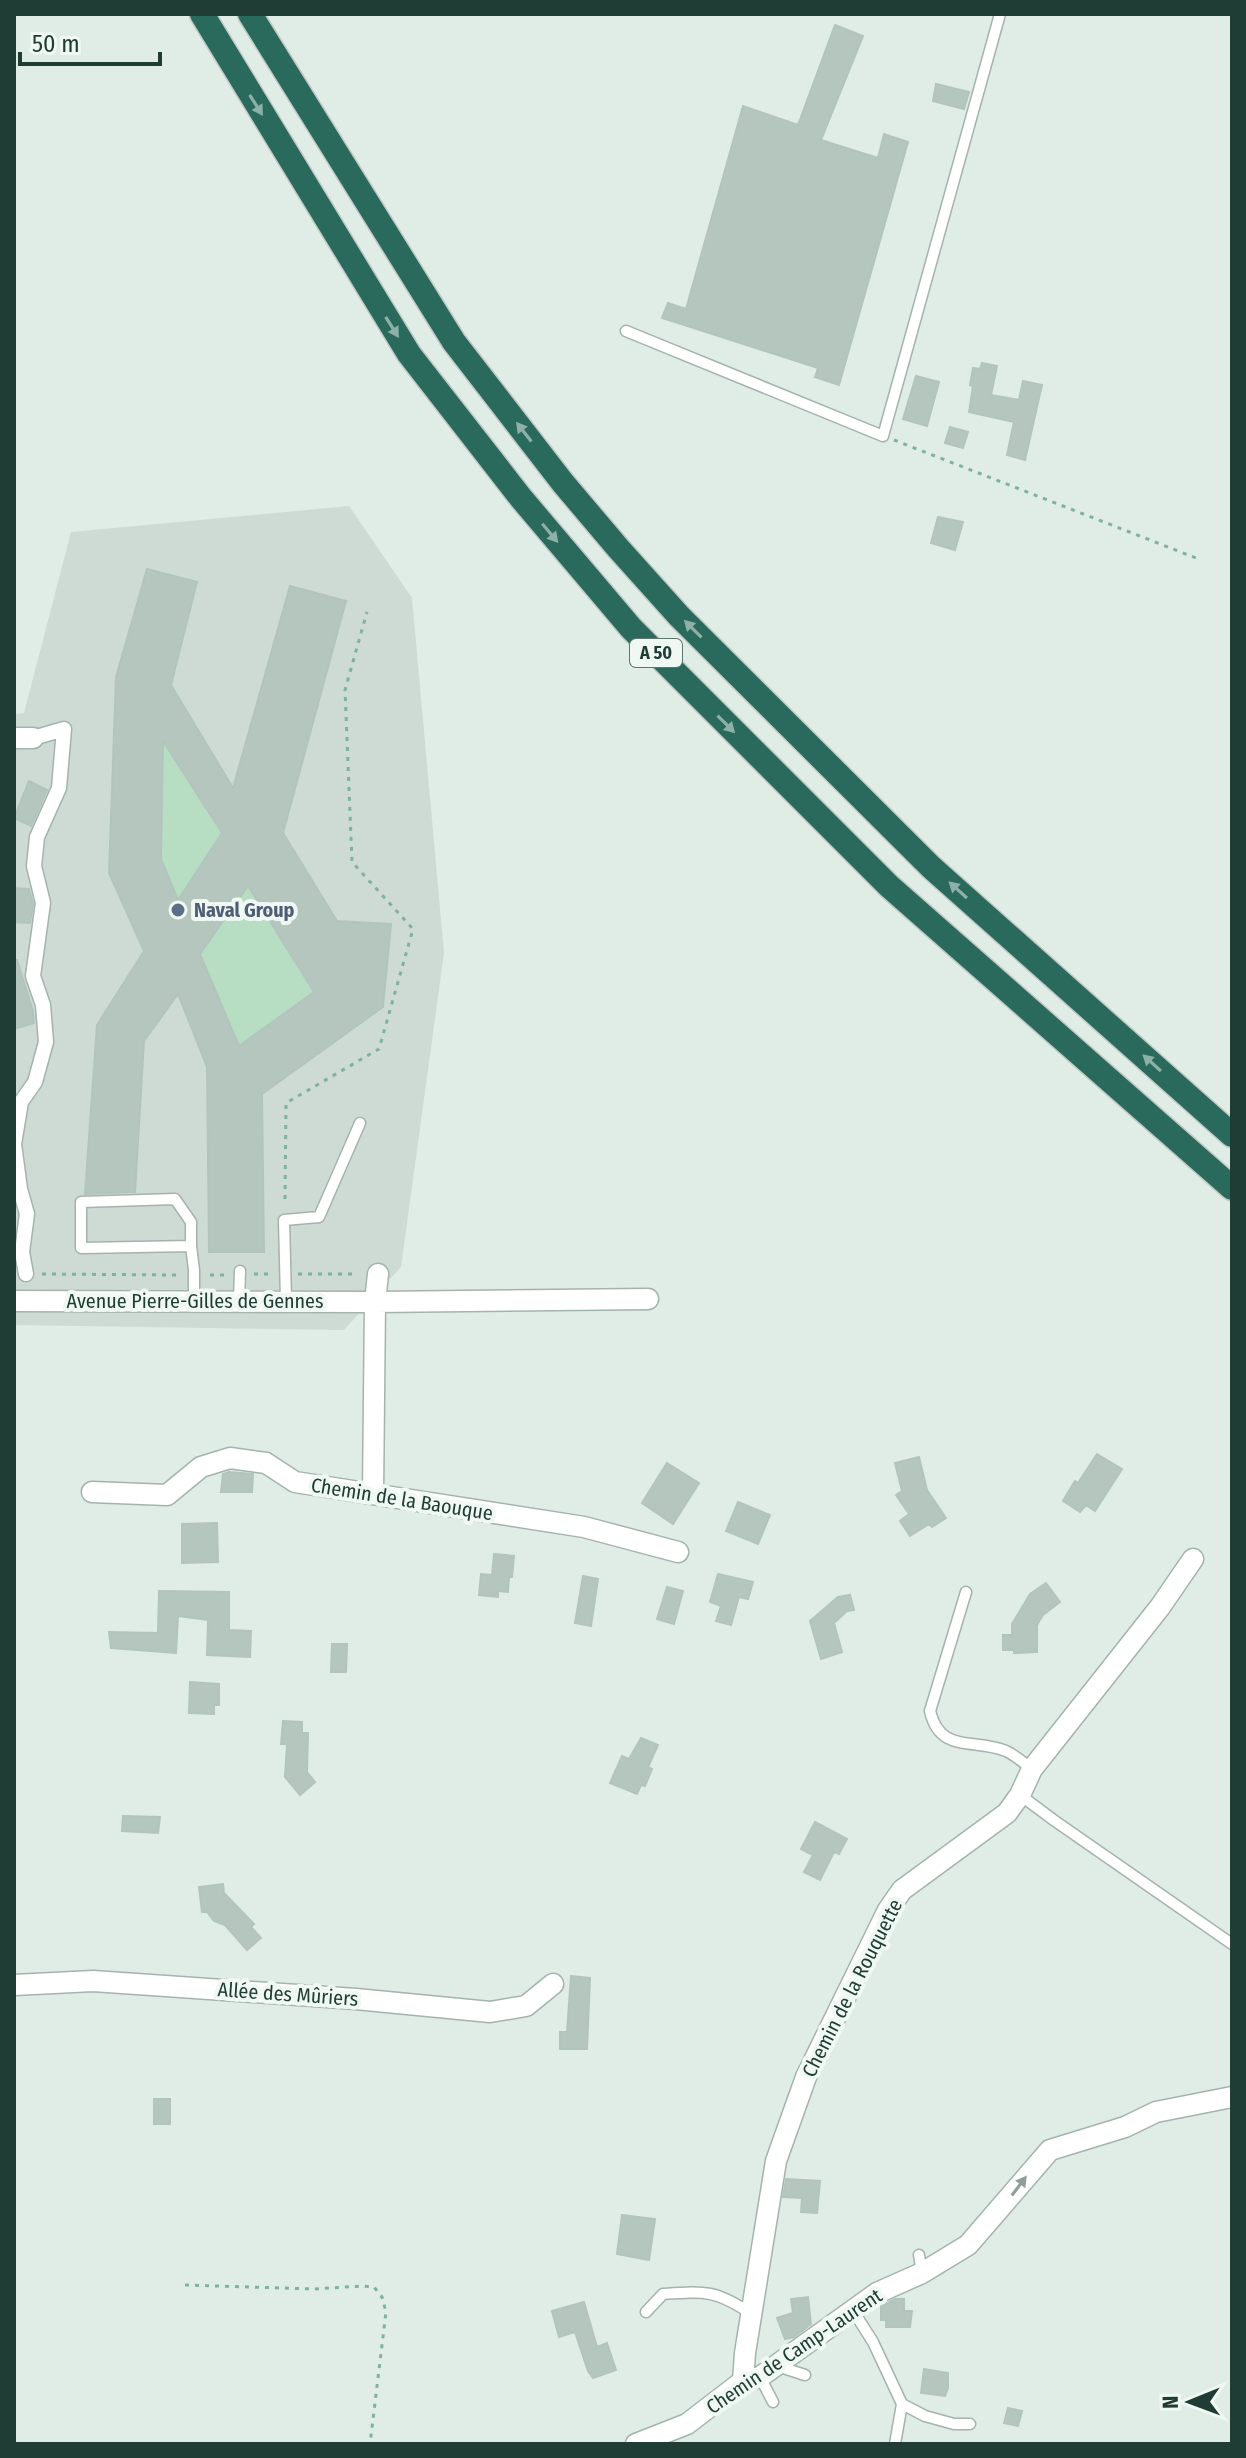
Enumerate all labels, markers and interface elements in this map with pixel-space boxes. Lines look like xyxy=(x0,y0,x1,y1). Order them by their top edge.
scale bar xyxy=(20,16,160,66)
text: 50 m xyxy=(32,30,80,58)
one-way arrow xyxy=(248,94,262,116)
one-way arrow xyxy=(384,316,398,338)
one-way arrow xyxy=(516,422,532,442)
one-way arrow xyxy=(541,522,558,542)
one-way arrow xyxy=(684,620,703,639)
road number: A 50 xyxy=(630,639,682,667)
one-way arrow xyxy=(716,714,735,732)
one-way arrow xyxy=(948,882,967,900)
place label: Naval Group xyxy=(194,898,295,922)
marker: Naval Group xyxy=(169,901,187,919)
one-way arrow xyxy=(1143,1055,1163,1072)
street label: Avenue Pierre-Gilles de Gennes xyxy=(66,1289,324,1313)
street label: Chemin de la Baouque xyxy=(309,1473,495,1525)
street label: Chemin de la Rouquette xyxy=(797,1895,907,2081)
street label: Allée des Mûriers xyxy=(217,1977,359,2011)
one-way arrow xyxy=(1010,2176,1026,2196)
street label: Chemin de Camp-Laurent xyxy=(702,2283,887,2419)
north arrow xyxy=(1150,2362,1230,2442)
text: N xyxy=(1157,2396,1184,2409)

